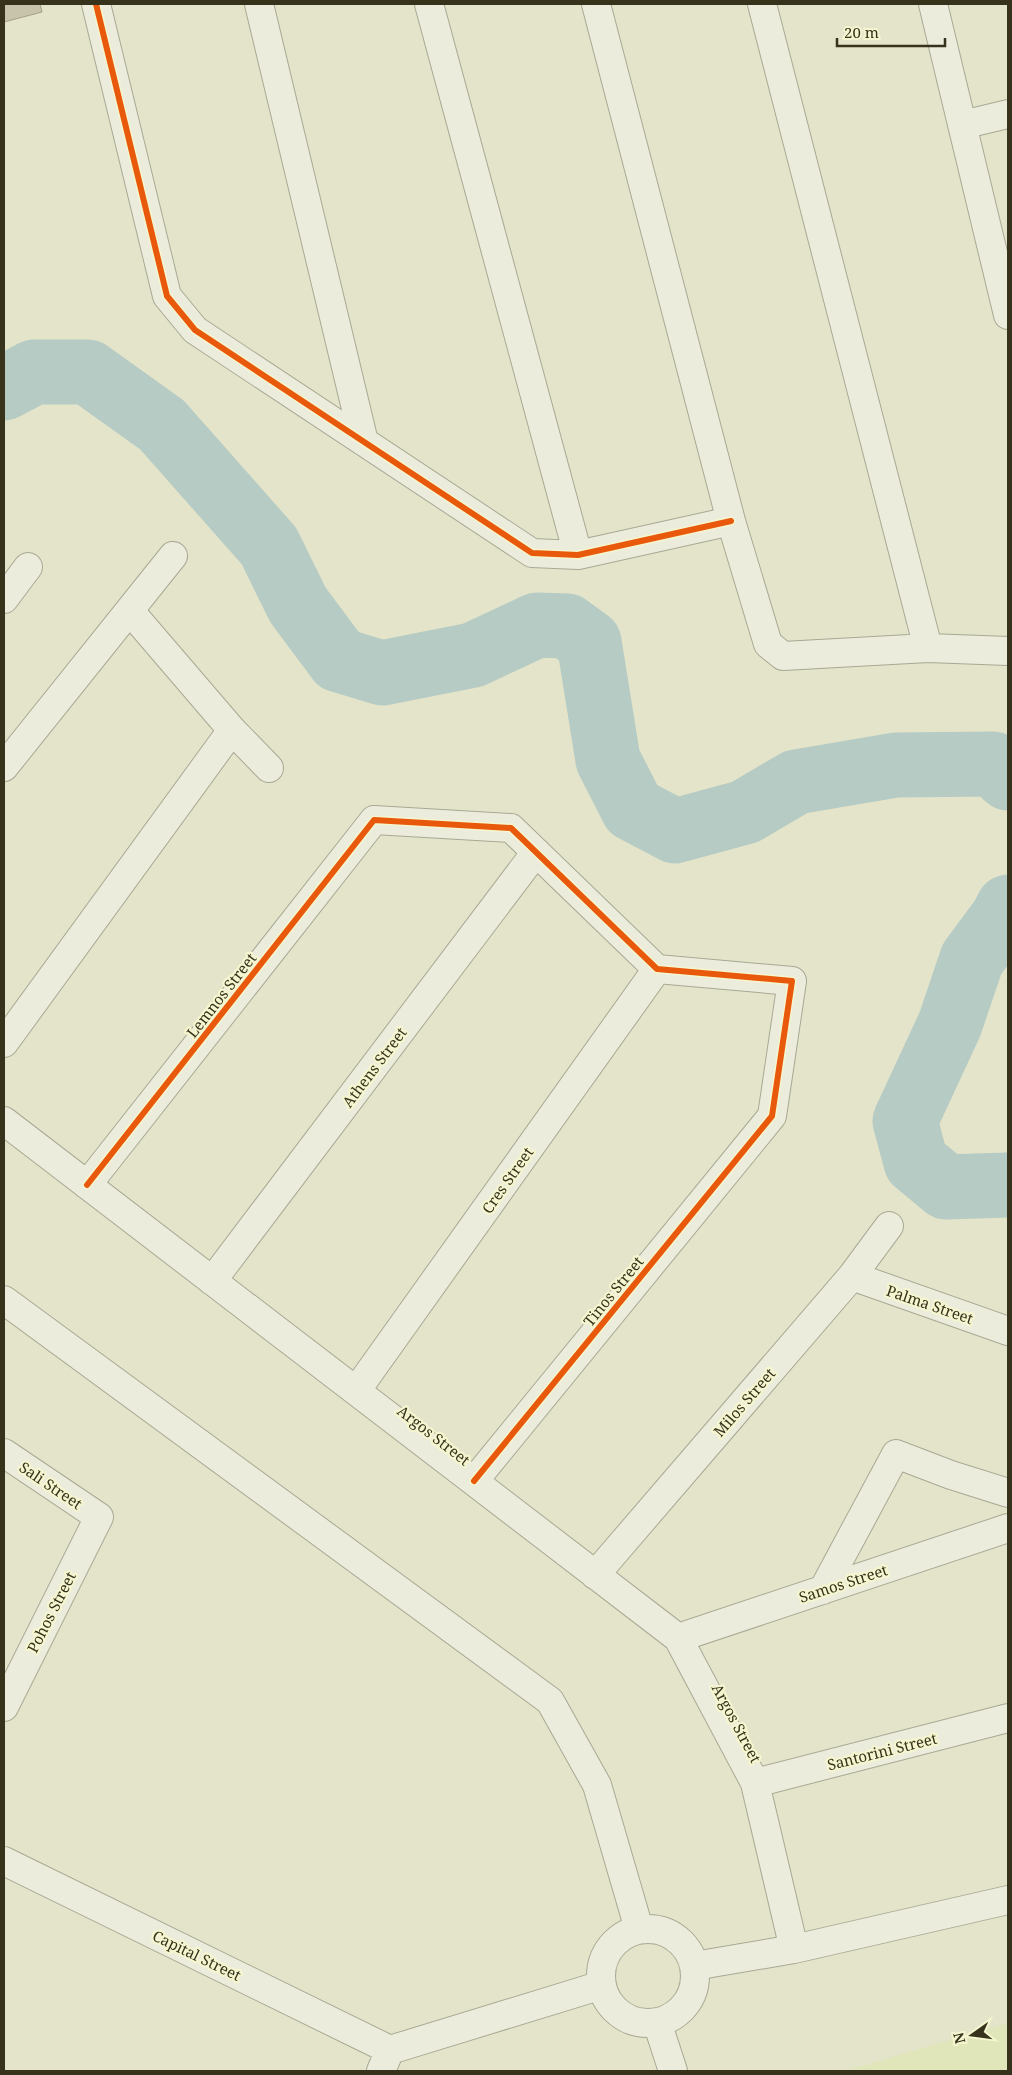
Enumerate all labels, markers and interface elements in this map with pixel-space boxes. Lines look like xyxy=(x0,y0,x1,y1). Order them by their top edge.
scale bar xyxy=(837,15,944,47)
text: 20 m xyxy=(844,22,879,42)
street label: Lemnos Street xyxy=(182,949,260,1041)
street label: Athens Street xyxy=(337,1023,411,1111)
street label: Cres Street xyxy=(477,1143,537,1217)
street label: Tinos Street xyxy=(579,1252,647,1330)
street label: Palma Street xyxy=(884,1280,976,1328)
street label: Milos Street xyxy=(709,1363,779,1441)
street label: Argos Street xyxy=(394,1400,474,1470)
street label: Sali Street xyxy=(16,1457,86,1513)
street label: Samos Street xyxy=(796,1559,890,1607)
street label: Pohos Street xyxy=(22,1568,80,1656)
street label: Argos Street xyxy=(708,1680,766,1766)
street label: Santorini Street xyxy=(825,1728,939,1774)
street label: Capital Street xyxy=(150,1925,244,1985)
north arrow xyxy=(947,2010,997,2060)
text: N xyxy=(948,2031,969,2046)

